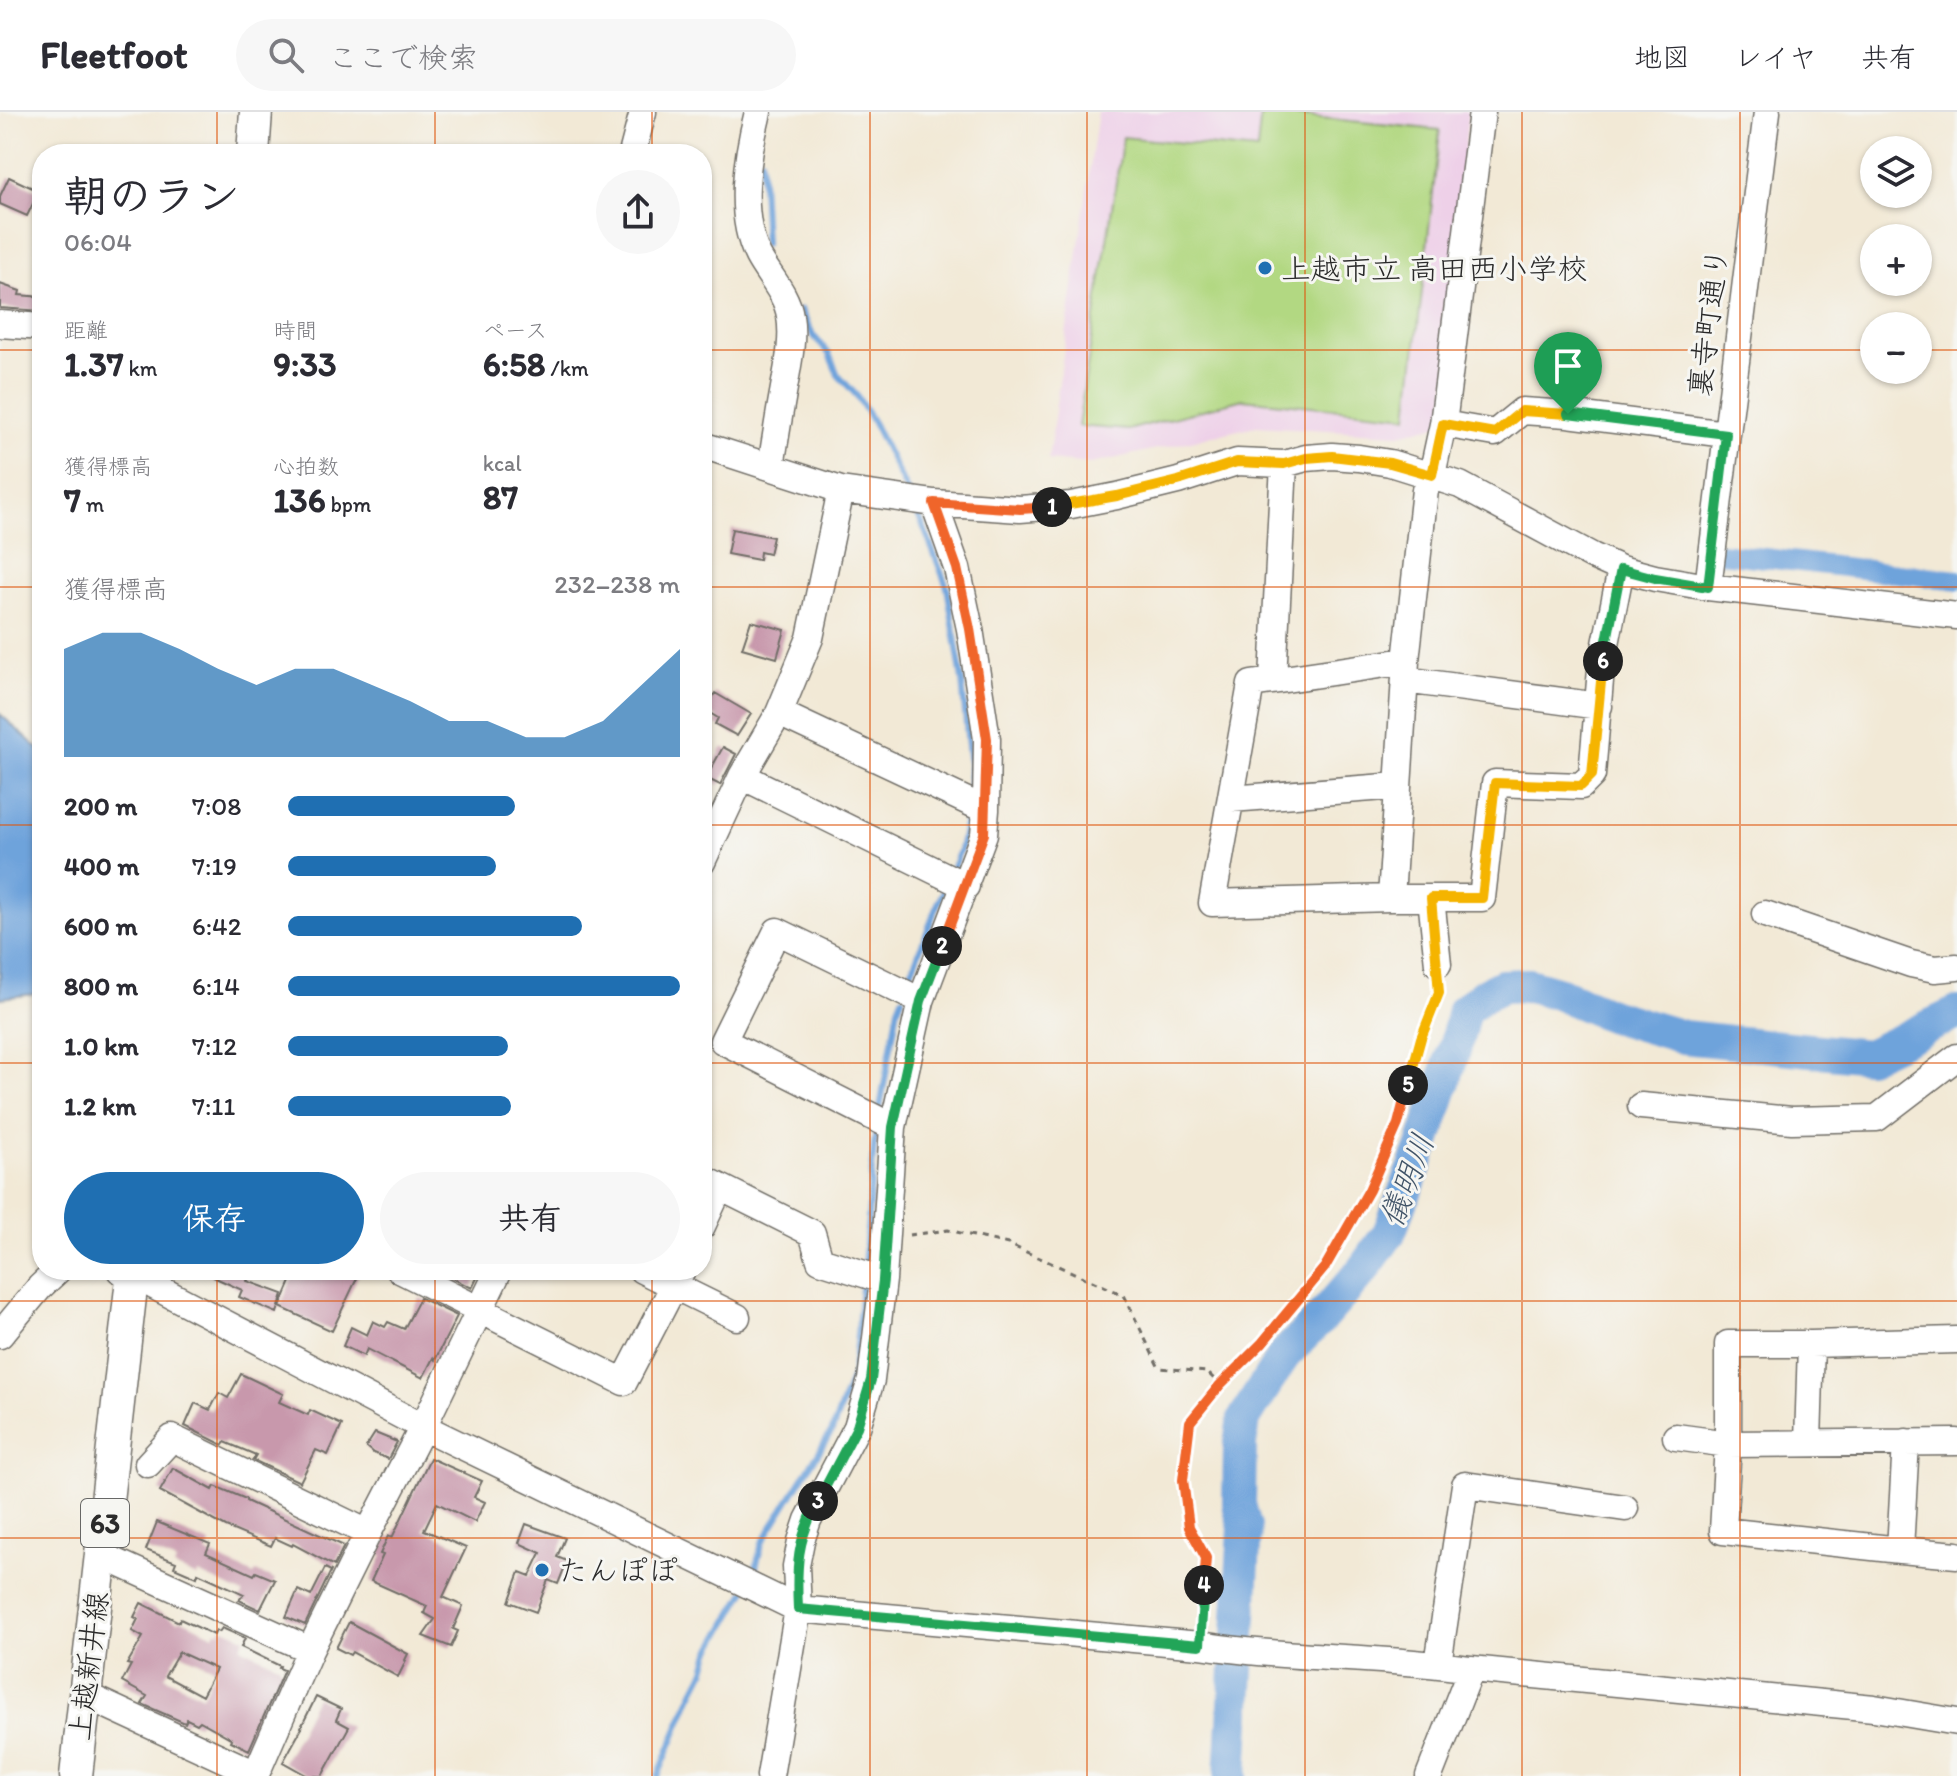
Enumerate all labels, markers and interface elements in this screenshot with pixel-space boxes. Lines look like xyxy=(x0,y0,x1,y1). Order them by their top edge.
search box xyxy=(236,19,796,91)
text: Fleetfoot xyxy=(40,32,188,78)
icon: search xyxy=(264,33,308,77)
text: ここで検索 xyxy=(328,39,478,76)
text: 地図 xyxy=(1634,40,1690,74)
text: レイヤ xyxy=(1734,40,1817,74)
text: 共有 xyxy=(1861,40,1917,74)
map controls xyxy=(1860,136,1932,384)
button: layers xyxy=(1860,136,1932,208)
text: 朝のラン xyxy=(64,169,240,222)
button: share xyxy=(596,170,680,254)
button: + xyxy=(1860,224,1932,296)
text: 06:04 xyxy=(64,226,132,258)
street label: 裏寺町通り xyxy=(1680,245,1736,399)
place label: 上越市立 高田西小学校 xyxy=(1281,250,1588,287)
marker: 上越市立 高田西小学校 xyxy=(1256,259,1274,277)
button: − xyxy=(1860,312,1932,384)
text: 距離 xyxy=(64,317,108,344)
text: 時間 xyxy=(273,317,317,344)
text: ペース xyxy=(483,317,547,344)
pin xyxy=(1534,332,1602,414)
text: 1.37 xyxy=(64,344,124,385)
text: 9:33 xyxy=(273,344,337,385)
text: 6:58 xyxy=(483,344,545,385)
icon: arrive xyxy=(1546,344,1590,388)
text: km xyxy=(124,355,158,382)
text: /km xyxy=(545,355,589,382)
text: kcal xyxy=(483,450,522,477)
text: 獲得標高 xyxy=(64,453,152,480)
text: 心拍数 xyxy=(273,453,339,480)
text: 87 xyxy=(483,477,518,518)
text: 7 xyxy=(64,480,81,521)
text: 136 xyxy=(273,480,326,521)
pin: 1 xyxy=(1032,487,1072,527)
text: m xyxy=(81,491,104,518)
text: bpm xyxy=(326,491,371,518)
text: 1 xyxy=(1047,493,1057,520)
text: 232–238 m xyxy=(554,568,680,600)
text: 獲得標高 xyxy=(64,573,168,605)
pin: 6 xyxy=(1583,641,1623,681)
text: 6 xyxy=(1597,647,1609,674)
text: 200 m xyxy=(64,790,137,822)
text: 7:08 xyxy=(192,790,242,822)
text: 400 m xyxy=(64,850,139,882)
text: 7:19 xyxy=(192,850,237,882)
text: 600 m xyxy=(64,910,138,942)
text: 6:42 xyxy=(192,910,241,942)
pin: 2 xyxy=(922,926,962,966)
text: 2 xyxy=(936,932,948,959)
text: 800 m xyxy=(64,970,138,1002)
text: 6:14 xyxy=(192,970,240,1002)
text: 1.0 km xyxy=(64,1030,139,1062)
text: 7:12 xyxy=(192,1030,237,1062)
pin: 5 xyxy=(1388,1065,1428,1105)
text: 5 xyxy=(1402,1071,1414,1098)
text: 1.2 km xyxy=(64,1090,136,1122)
text: 7:11 xyxy=(192,1090,235,1122)
water label: 儀明川 xyxy=(1372,1128,1442,1232)
button: 保存 xyxy=(64,1172,364,1264)
button: 共有 xyxy=(380,1172,680,1264)
pin: 3 xyxy=(798,1481,838,1521)
text: 3 xyxy=(812,1487,824,1514)
road number: 63 xyxy=(81,1499,129,1547)
place label: たんぽぽ xyxy=(558,1552,678,1589)
marker: たんぽぽ xyxy=(533,1561,551,1579)
pin: 4 xyxy=(1184,1565,1224,1605)
text: 4 xyxy=(1197,1571,1211,1598)
street label: 上越新井線 xyxy=(60,1589,116,1743)

